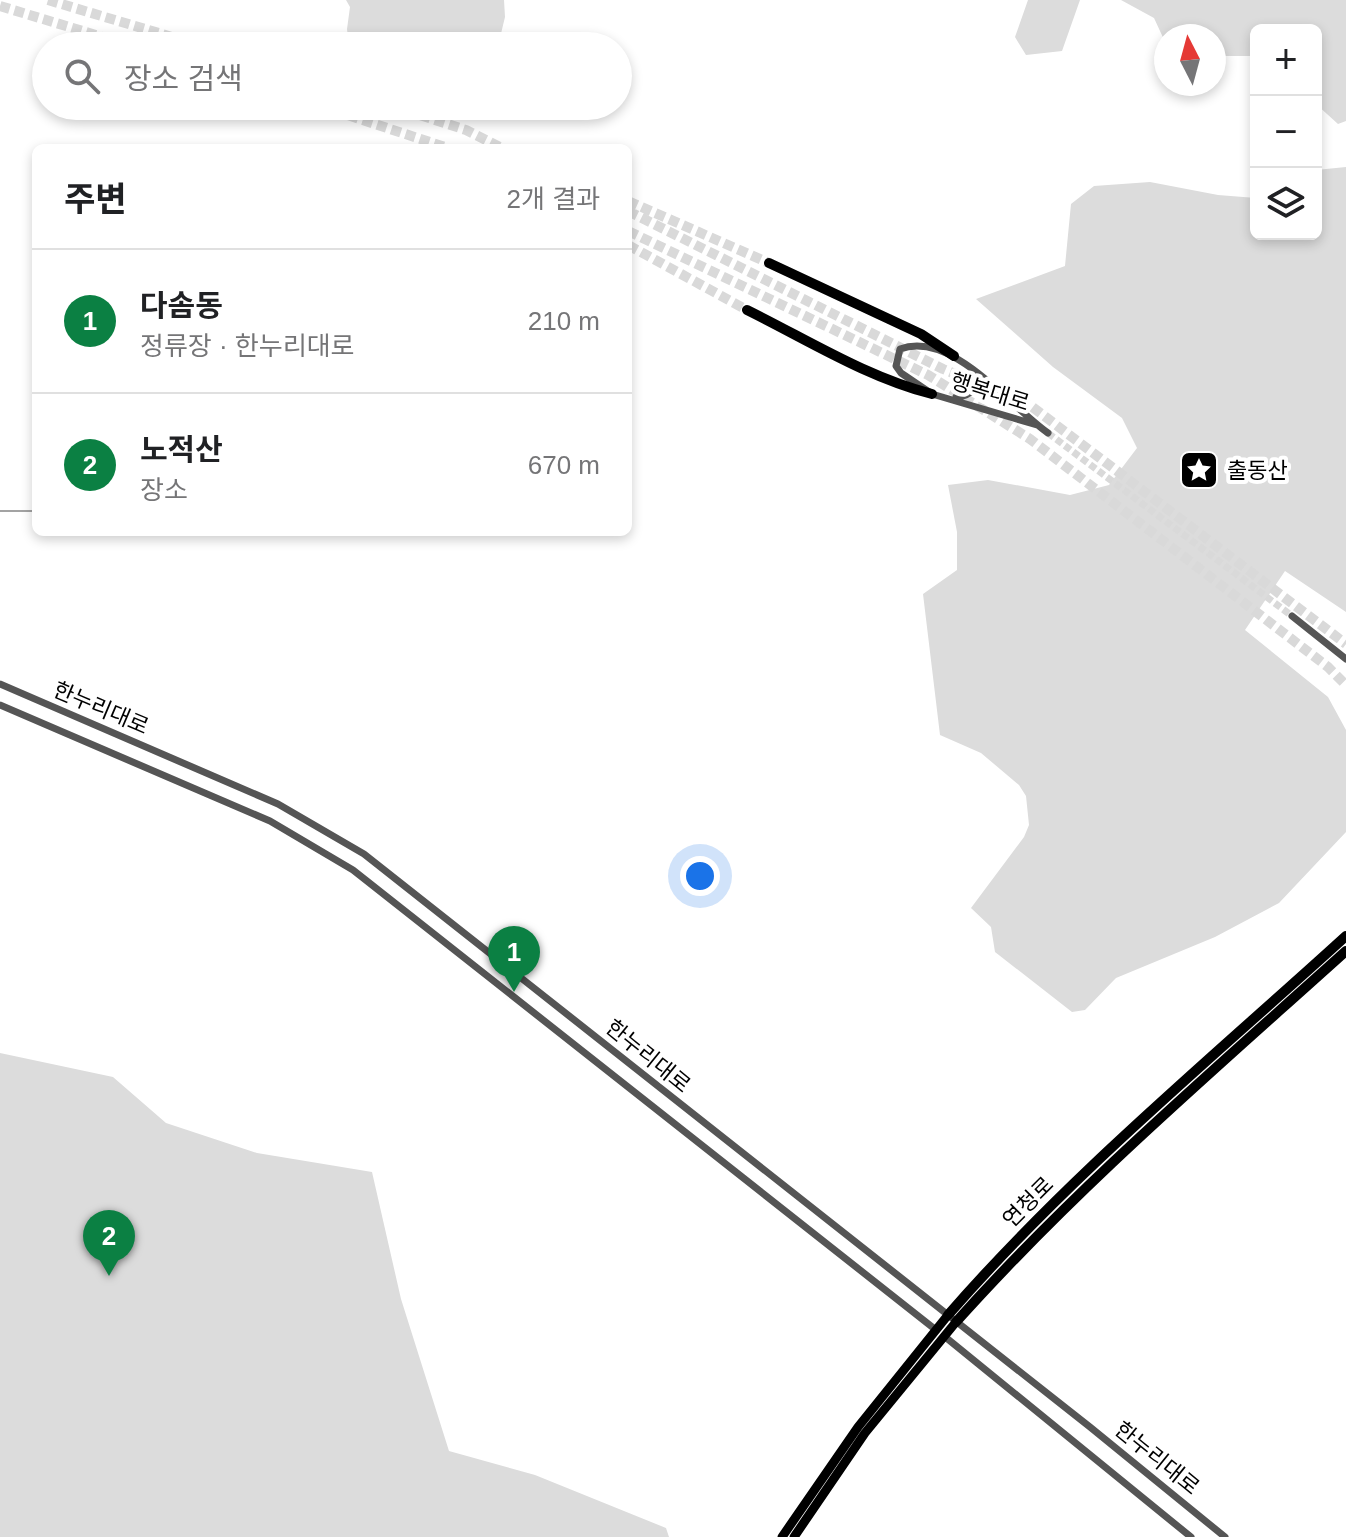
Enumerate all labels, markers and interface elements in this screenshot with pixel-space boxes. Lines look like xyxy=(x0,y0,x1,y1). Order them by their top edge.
north arrow xyxy=(1154,24,1226,96)
map controls xyxy=(1250,24,1322,240)
button: + xyxy=(1250,24,1322,96)
search box xyxy=(32,32,632,120)
icon: search xyxy=(60,54,104,98)
text: 장소 검색 xyxy=(124,62,243,95)
button: − xyxy=(1250,96,1322,168)
button: layers xyxy=(1250,168,1322,240)
text: 주변 xyxy=(64,180,127,218)
text: 2개 결과 xyxy=(507,184,600,214)
text: 다솜동 xyxy=(140,289,223,322)
text: 1 xyxy=(83,306,97,336)
text: 210 m xyxy=(528,306,600,336)
text: 정류장 · 한누리대로 xyxy=(140,331,354,361)
street label: 행복대로 xyxy=(948,368,1032,416)
text: 노적산 xyxy=(140,433,223,466)
place icon: 출동산 xyxy=(1178,449,1220,491)
text: 2 xyxy=(83,450,97,480)
text: 670 m xyxy=(528,450,600,480)
place label: 출동산 xyxy=(1227,458,1288,483)
text: 장소 xyxy=(140,475,188,505)
street label: 한누리대로 xyxy=(50,677,152,739)
your location xyxy=(680,856,720,896)
pin: 1 xyxy=(488,926,540,992)
street label: 한누리대로 xyxy=(601,1014,695,1098)
street label: 연청로 xyxy=(998,1172,1058,1232)
pin: 2 xyxy=(83,1210,135,1276)
street label: 한누리대로 xyxy=(1110,1416,1204,1500)

